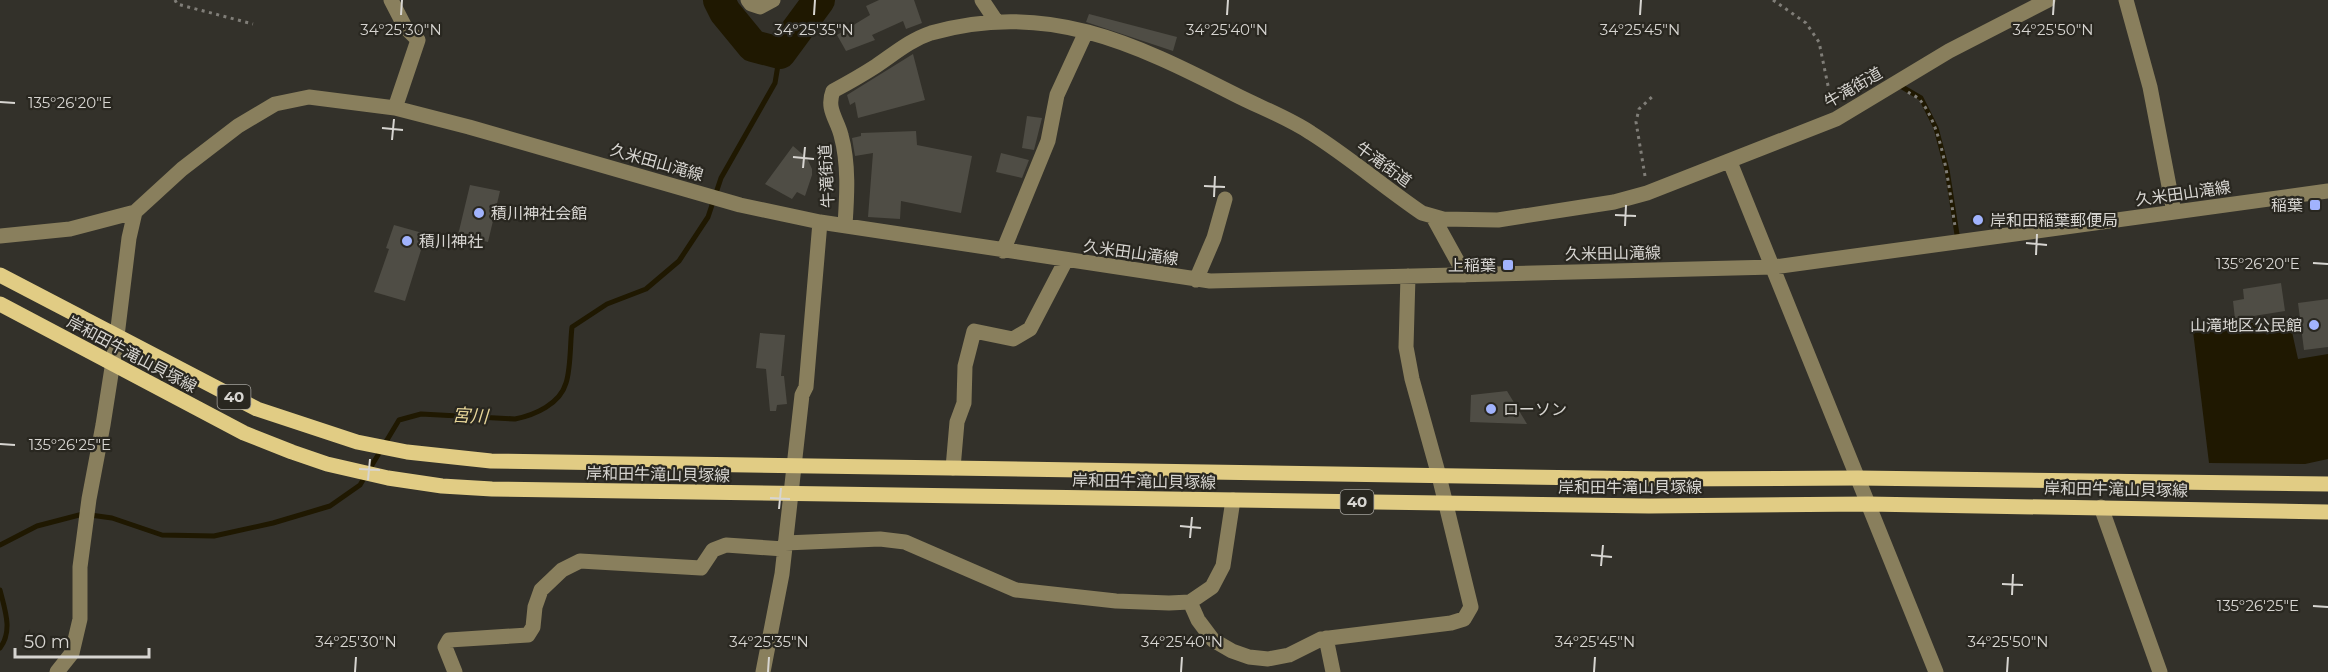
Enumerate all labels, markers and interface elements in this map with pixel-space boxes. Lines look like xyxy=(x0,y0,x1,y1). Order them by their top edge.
text: 34°25'30"N xyxy=(360,20,442,39)
text: 34°25'35"N xyxy=(774,20,854,39)
text: 34°25'40"N xyxy=(1186,20,1268,39)
text: 34°25'45"N xyxy=(1600,20,1680,39)
text: 34°25'50"N xyxy=(2012,20,2094,39)
street label: 牛滝街道 xyxy=(1821,63,1886,112)
text: 135°26'20"E xyxy=(28,93,112,112)
street label: 牛滝街道 xyxy=(1352,138,1415,191)
street label: 久米田山滝線 xyxy=(608,140,706,185)
street label: 牛滝街道 xyxy=(815,144,838,208)
street label: 久米田山滝線 xyxy=(2134,177,2232,210)
place label: 稲葉 xyxy=(2271,196,2303,215)
marker: 稲葉 xyxy=(2308,198,2322,212)
place label: 積川神社会館 xyxy=(491,204,587,223)
marker: 積川神社会館 xyxy=(472,206,486,220)
place label: 岸和田稲葉郵便局 xyxy=(1990,211,2118,230)
marker: 岸和田稲葉郵便局 xyxy=(1971,213,1985,227)
place label: 積川神社 xyxy=(419,232,483,251)
marker: 積川神社 xyxy=(400,234,414,248)
street label: 久米田山滝線 xyxy=(1082,236,1180,269)
street label: 久米田山滝線 xyxy=(1565,243,1661,264)
text: 135°26'20"E xyxy=(2216,254,2300,273)
place label: 上稲葉 xyxy=(1448,256,1496,275)
marker: 上稲葉 xyxy=(1501,258,1515,272)
street label: 岸和田牛滝山貝塚線 xyxy=(64,312,200,397)
place label: 山滝地区公民館 xyxy=(2190,316,2302,335)
marker: 山滝地区公民館 xyxy=(2307,318,2321,332)
road number: 40 xyxy=(218,385,250,409)
place label: ローソン xyxy=(1503,400,1567,419)
marker: ローソン xyxy=(1484,402,1498,416)
water label: 宮川 xyxy=(451,404,491,428)
text: 135°26'25"E xyxy=(29,435,111,454)
street label: 岸和田牛滝山貝塚線 xyxy=(586,464,730,485)
street label: 岸和田牛滝山貝塚線 xyxy=(1072,471,1216,492)
street label: 岸和田牛滝山貝塚線 xyxy=(1558,478,1702,497)
street label: 岸和田牛滝山貝塚線 xyxy=(2044,479,2188,500)
road number: 40 xyxy=(1340,490,1374,514)
text: 135°26'25"E xyxy=(2217,596,2299,615)
scale bar xyxy=(15,621,148,659)
text: 50 m xyxy=(24,631,70,653)
text: 34°25'30"N xyxy=(315,632,397,651)
text: 34°25'35"N xyxy=(729,632,809,651)
text: 34°25'40"N xyxy=(1141,632,1223,651)
text: 34°25'45"N xyxy=(1555,632,1635,651)
text: 34°25'50"N xyxy=(1967,632,2049,651)

